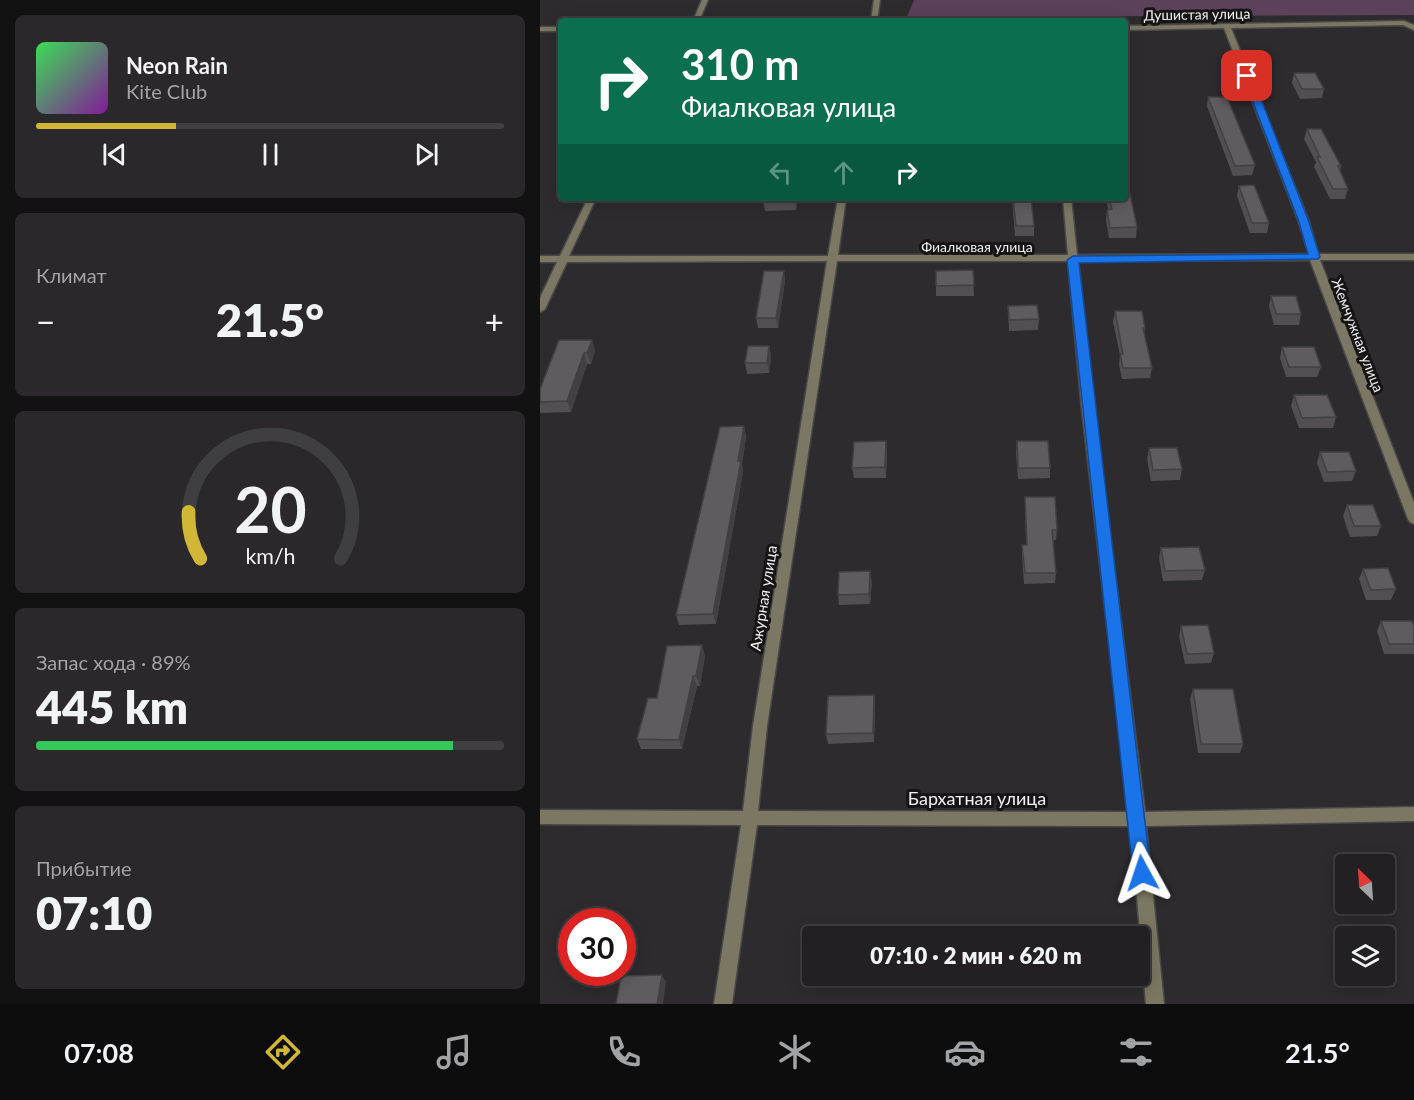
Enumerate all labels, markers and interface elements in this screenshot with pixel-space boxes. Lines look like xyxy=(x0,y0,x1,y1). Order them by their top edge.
street label: Душистая улица xyxy=(1144,5,1250,23)
text: 310 m xyxy=(681,39,799,89)
icon: right xyxy=(582,42,660,120)
pin xyxy=(1221,50,1272,101)
text: Neon Rain xyxy=(126,52,228,79)
icon: arrive xyxy=(1230,59,1263,92)
text: Kite Club xyxy=(126,79,207,103)
text: Фиалковая улица xyxy=(681,90,896,123)
icon: previous xyxy=(98,138,131,171)
icon: pause xyxy=(254,138,287,171)
icon: next xyxy=(410,138,443,171)
icon: left xyxy=(764,156,797,189)
icon: ahead xyxy=(827,156,860,189)
icon: right xyxy=(890,156,923,189)
street label: Фиалковая улица xyxy=(921,238,1033,255)
text: Климат xyxy=(36,263,107,287)
street label: Жемчужная улица xyxy=(1329,276,1388,394)
text: 21.5° xyxy=(216,293,324,347)
text: − xyxy=(36,301,55,341)
text: + xyxy=(485,301,504,341)
text: 20 xyxy=(234,471,306,546)
text: km/h xyxy=(245,543,295,569)
street label: Ажурная улица xyxy=(746,544,780,652)
text: Запас хода · 89% xyxy=(36,650,191,674)
text: 445 km xyxy=(36,680,188,734)
street label: Бархатная улица xyxy=(908,787,1046,809)
position arrow xyxy=(1110,841,1174,905)
north arrow xyxy=(1335,854,1395,914)
map controls xyxy=(1335,854,1395,986)
text: Прибытие xyxy=(36,856,132,880)
text: 07:10 xyxy=(36,886,152,940)
speed limit sign: 30 xyxy=(558,908,636,986)
button: layers xyxy=(1335,926,1395,986)
text: 07:10 · 2 мин · 620 m xyxy=(870,942,1082,969)
icon: directions xyxy=(262,1031,304,1073)
icon: music xyxy=(433,1031,475,1073)
icon: phone xyxy=(603,1031,645,1073)
icon: climate xyxy=(774,1031,816,1073)
icon: car xyxy=(944,1031,986,1073)
icon: filters xyxy=(1115,1031,1157,1073)
text: 07:08 xyxy=(64,1036,134,1069)
text: 21.5° xyxy=(1285,1036,1350,1069)

